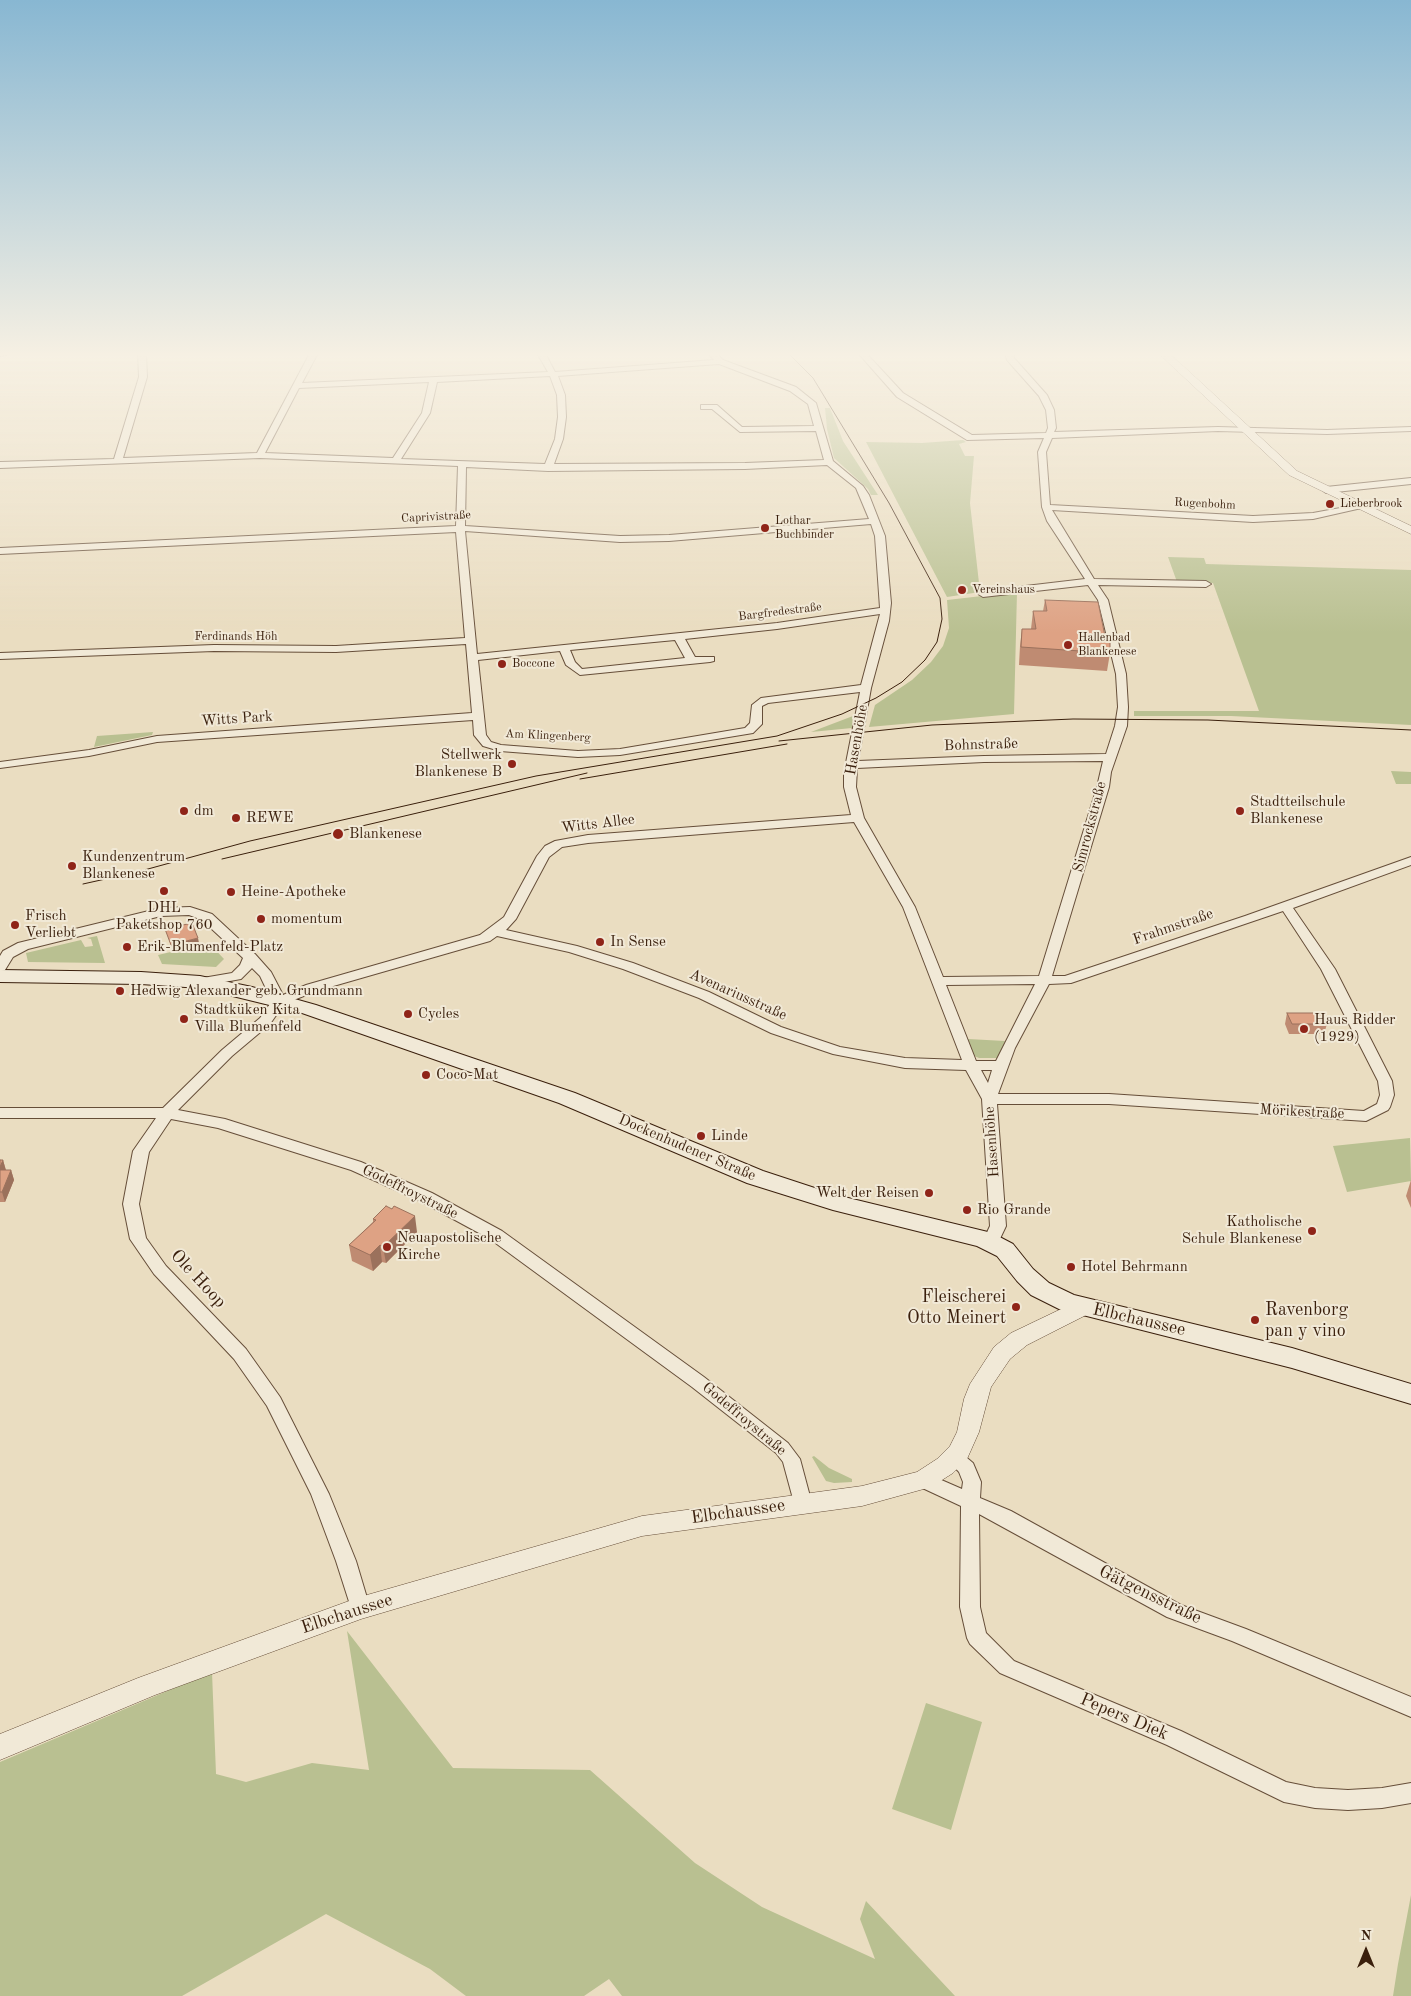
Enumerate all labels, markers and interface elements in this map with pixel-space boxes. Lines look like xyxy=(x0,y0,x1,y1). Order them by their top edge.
street label: Rugenbohm xyxy=(1174,495,1236,513)
place label: Lieberbrook xyxy=(1340,497,1403,511)
marker: Lieberbrook xyxy=(1324,498,1336,510)
street label: Caprivistraße xyxy=(401,508,471,526)
place label: Lothar Buchbinder xyxy=(775,514,834,542)
marker: Lothar Buchbinder xyxy=(759,522,771,534)
place label: Vereinshaus xyxy=(972,583,1035,597)
marker: Vereinshaus xyxy=(956,584,968,596)
street label: Bargfredestraße xyxy=(737,600,823,624)
street label: Ferdinands Höh xyxy=(195,630,277,644)
place label: Hallenbad Blankenese xyxy=(1078,631,1136,659)
marker: Hallenbad Blankenese xyxy=(1062,639,1074,651)
place label: Boccone xyxy=(512,657,555,671)
marker: Boccone xyxy=(496,658,508,670)
street label: Hasenhöhe xyxy=(842,703,872,777)
street label: Witts Park xyxy=(201,708,273,730)
street label: Am Klingenberg xyxy=(505,727,591,745)
street label: Bohnstraße xyxy=(944,735,1018,755)
place label: Stellwerk Blankenese B xyxy=(414,746,502,781)
marker: Stellwerk Blankenese B xyxy=(506,758,518,770)
street label: Simrockstraße xyxy=(1069,780,1111,874)
place label: Stadtteilschule Blankenese xyxy=(1250,793,1345,828)
place label: dm xyxy=(194,802,214,820)
marker: dm xyxy=(178,805,190,817)
marker: Stadtteilschule Blankenese xyxy=(1234,805,1246,817)
place label: REWE xyxy=(246,809,293,827)
street label: Witts Allee xyxy=(560,811,636,837)
marker: REWE xyxy=(230,812,242,824)
place label: Blankenese xyxy=(349,825,422,843)
marker: Blankenese xyxy=(331,827,345,841)
place label: Kundenzentrum Blankenese xyxy=(82,848,185,883)
marker: Kundenzentrum Blankenese xyxy=(66,860,78,872)
place label: Heine-Apotheke xyxy=(241,883,346,901)
marker: DHL Paketshop 760 xyxy=(158,885,170,897)
marker: Heine-Apotheke xyxy=(225,886,237,898)
place label: DHL Paketshop 760 xyxy=(115,899,213,934)
street label: Frahmstraße xyxy=(1130,905,1216,949)
place label: Frisch Verliebt xyxy=(25,907,76,942)
place label: momentum xyxy=(271,910,342,928)
marker: momentum xyxy=(255,913,267,925)
marker: Frisch Verliebt xyxy=(9,919,21,931)
place label: In Sense xyxy=(610,933,666,951)
marker: In Sense xyxy=(594,936,606,948)
place label: Erik-Blumenfeld-Platz xyxy=(137,938,283,956)
marker: Erik-Blumenfeld-Platz xyxy=(121,941,133,953)
street label: Avenariusstraße xyxy=(686,965,790,1025)
place label: Hedwig Alexander geb. Grundmann xyxy=(130,982,363,1000)
marker: Hedwig Alexander geb. Grundmann xyxy=(114,985,126,997)
place label: Stadtküken Kita Villa Blumenfeld xyxy=(194,1001,302,1036)
place label: Cycles xyxy=(418,1005,459,1023)
marker: Cycles xyxy=(402,1008,414,1020)
place label: Haus Ridder (1929) xyxy=(1314,1011,1395,1046)
marker: Stadtküken Kita Villa Blumenfeld xyxy=(178,1013,190,1025)
marker: Haus Ridder (1929) xyxy=(1298,1023,1310,1035)
place label: Coco-Mat xyxy=(436,1066,498,1084)
marker: Coco-Mat xyxy=(420,1069,432,1081)
street label: Mörikestraße xyxy=(1259,1101,1345,1123)
street label: Hasenhöhe xyxy=(981,1106,1003,1178)
street label: Dockenhudener Straße xyxy=(616,1111,758,1185)
place label: Linde xyxy=(711,1127,748,1145)
marker: Linde xyxy=(695,1130,707,1142)
street label: Godeffroystraße xyxy=(359,1161,461,1223)
place label: Welt der Reisen xyxy=(816,1184,919,1202)
marker: Welt der Reisen xyxy=(923,1187,935,1199)
place label: Rio Grande xyxy=(977,1201,1051,1219)
marker: Rio Grande xyxy=(961,1204,973,1216)
place label: Katholische Schule Blankenese xyxy=(1182,1213,1302,1248)
marker: Katholische Schule Blankenese xyxy=(1306,1225,1318,1237)
place label: Neuapostolische Kirche xyxy=(397,1229,501,1264)
marker: Neuapostolische Kirche xyxy=(381,1241,393,1253)
street label: Ole Hoop xyxy=(166,1245,230,1313)
place label: Hotel Behrmann xyxy=(1081,1258,1188,1276)
marker: Hotel Behrmann xyxy=(1065,1261,1077,1273)
place label: Fleischerei Otto Meinert xyxy=(907,1286,1006,1328)
street label: Elbchaussee xyxy=(1090,1299,1188,1341)
place label: Ravenborg pan y vino xyxy=(1265,1299,1348,1342)
marker: Fleischerei Otto Meinert xyxy=(1010,1301,1022,1313)
marker: Ravenborg pan y vino xyxy=(1249,1314,1261,1326)
street label: Godeffroystraße xyxy=(698,1379,790,1459)
street label: Elbchaussee xyxy=(690,1495,786,1529)
street label: Gätgensstraße xyxy=(1095,1561,1205,1629)
street label: Elbchaussee xyxy=(299,1589,395,1639)
street label: Pepers Diek xyxy=(1077,1689,1171,1745)
north arrow xyxy=(1341,1926,1391,1976)
text: N xyxy=(1361,1929,1371,1943)

